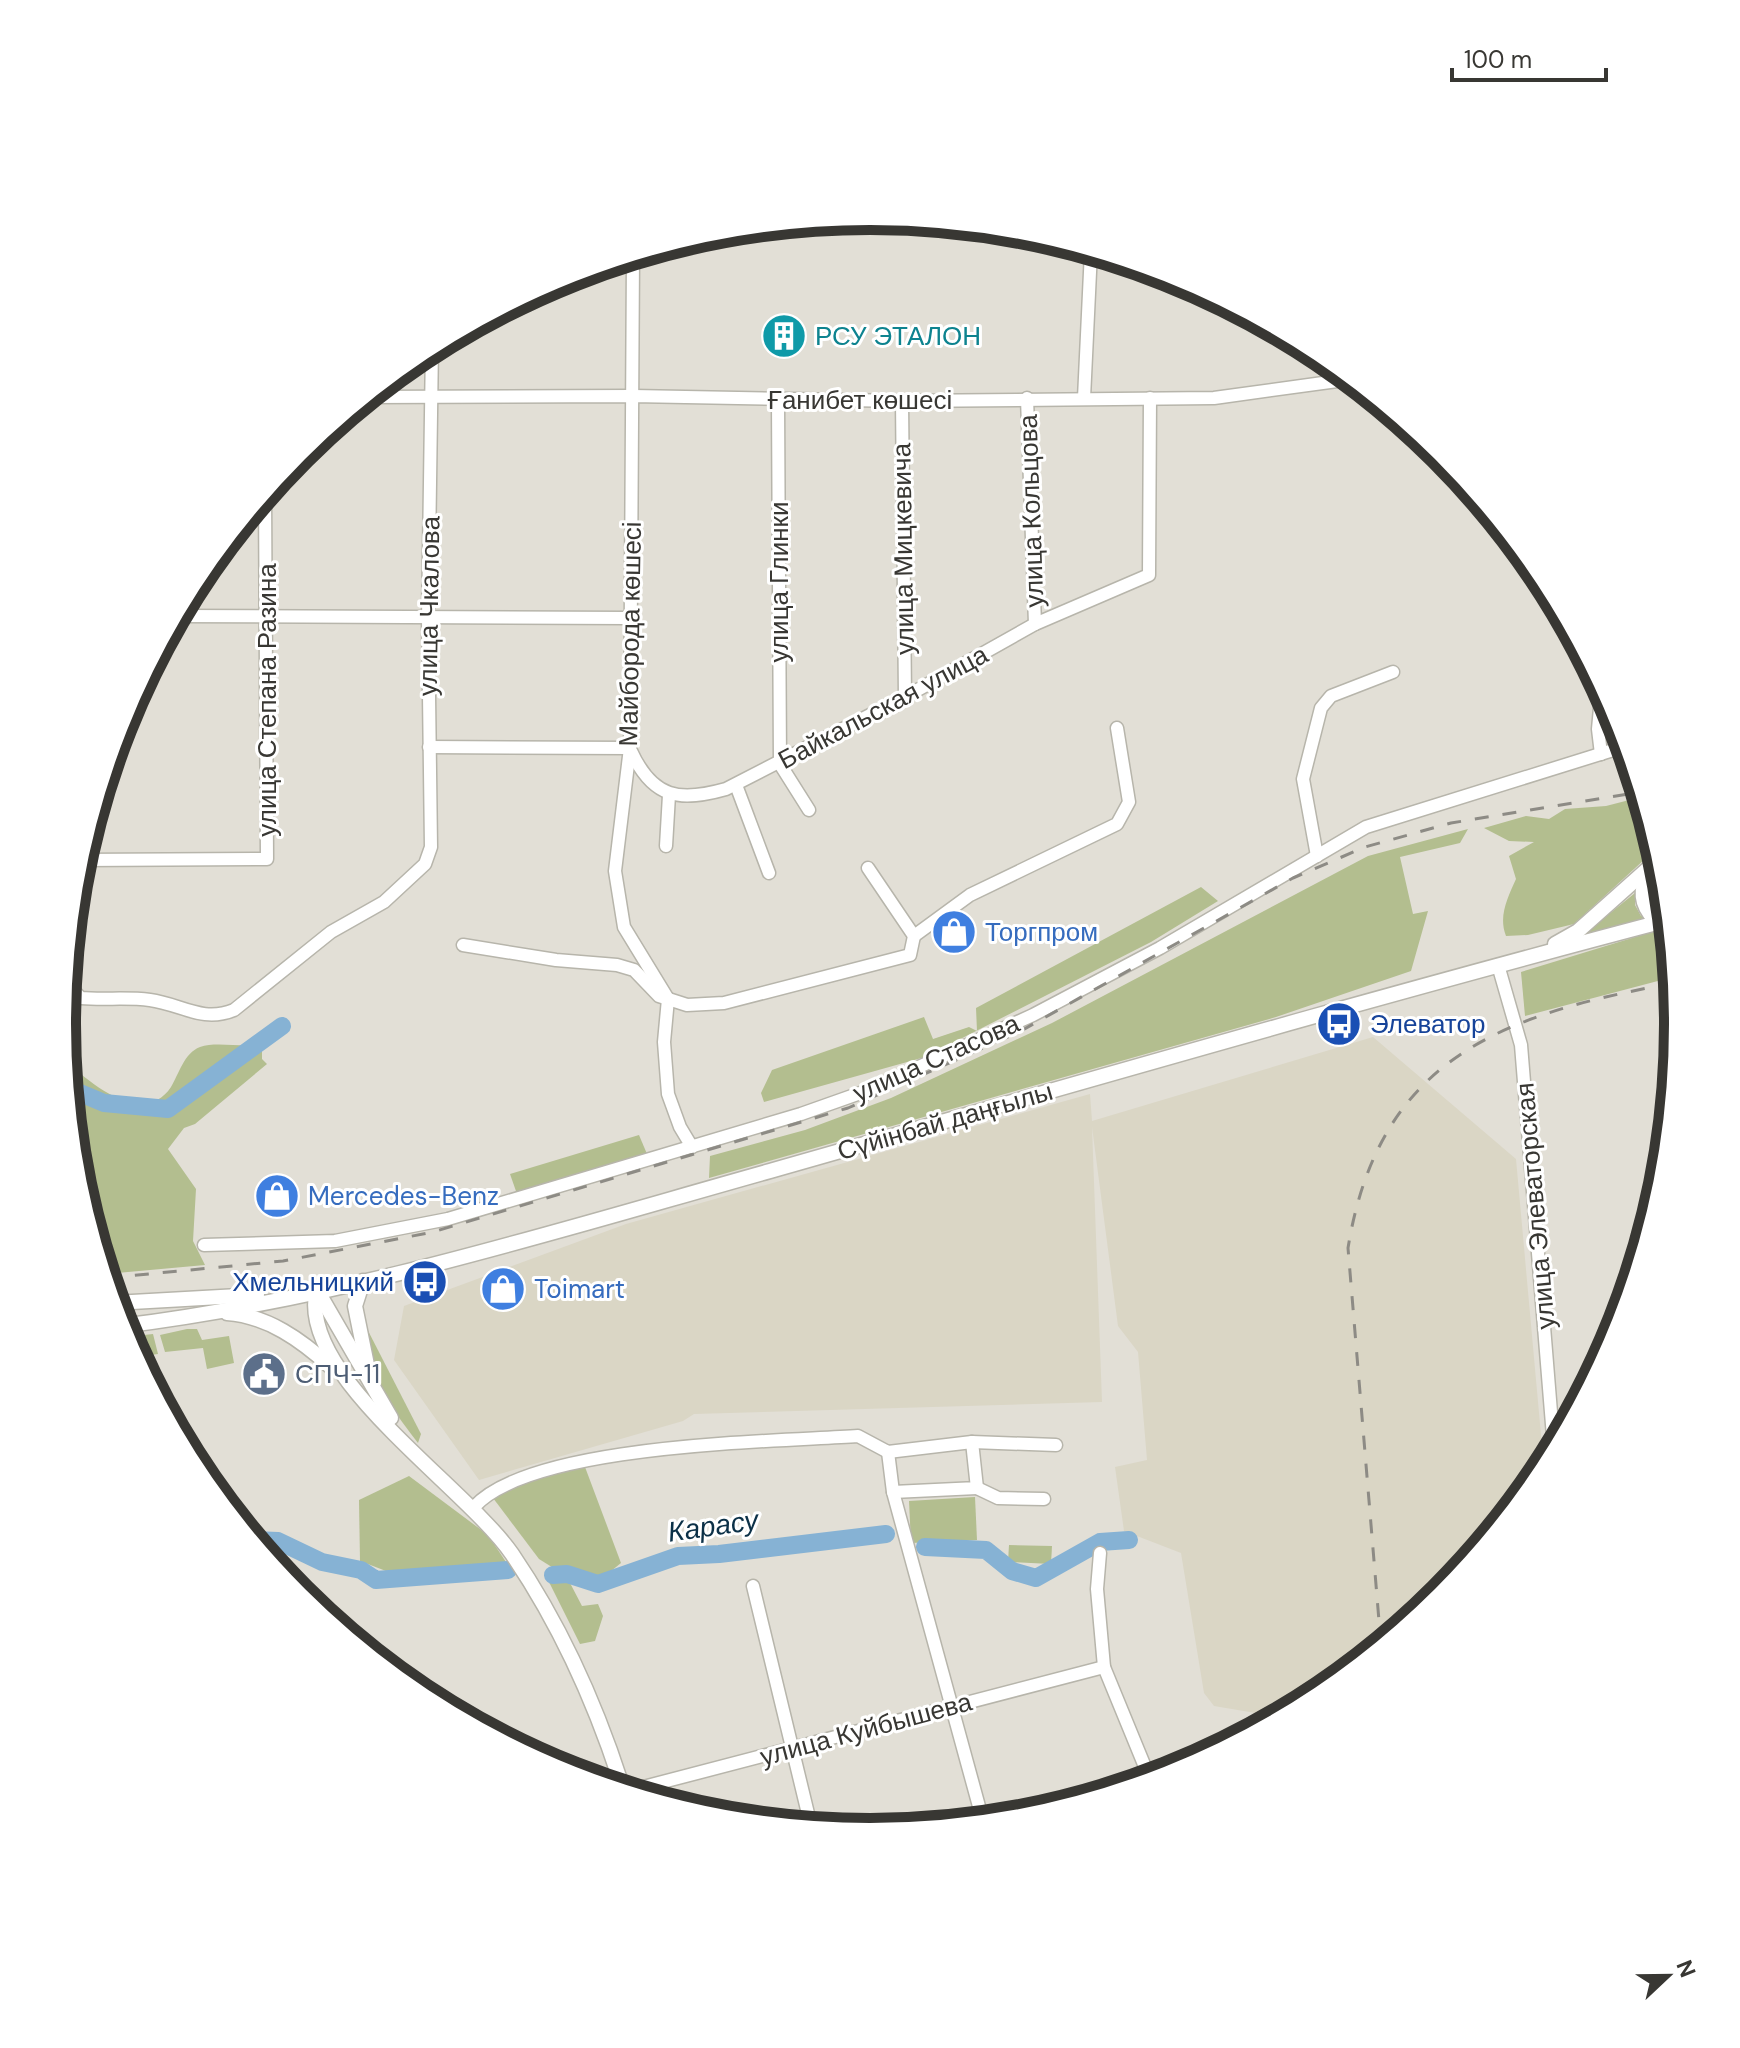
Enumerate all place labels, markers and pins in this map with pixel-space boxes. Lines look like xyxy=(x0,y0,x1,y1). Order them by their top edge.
building icon: РСУ ЭТАЛОН xyxy=(760,312,808,360)
place label: РСУ ЭТАЛОН xyxy=(815,319,981,353)
shop icon: Торгпром xyxy=(930,908,978,956)
place label: Торгпром xyxy=(985,915,1098,949)
bus stop icon: Элеватор xyxy=(1315,1000,1363,1048)
place label: Элеватор xyxy=(1370,1007,1485,1041)
shop icon: Mercedes-Benz xyxy=(253,1172,301,1220)
place label: Mercedes-Benz xyxy=(308,1179,499,1213)
bus stop icon: Хмельницкий xyxy=(401,1258,449,1306)
place label: Хмельницкий xyxy=(232,1265,394,1299)
shop icon: Toimart xyxy=(479,1265,527,1313)
place label: Toimart xyxy=(534,1272,625,1306)
public building icon: СПЧ-11 xyxy=(240,1350,288,1398)
place label: СПЧ-11 xyxy=(295,1357,380,1391)

